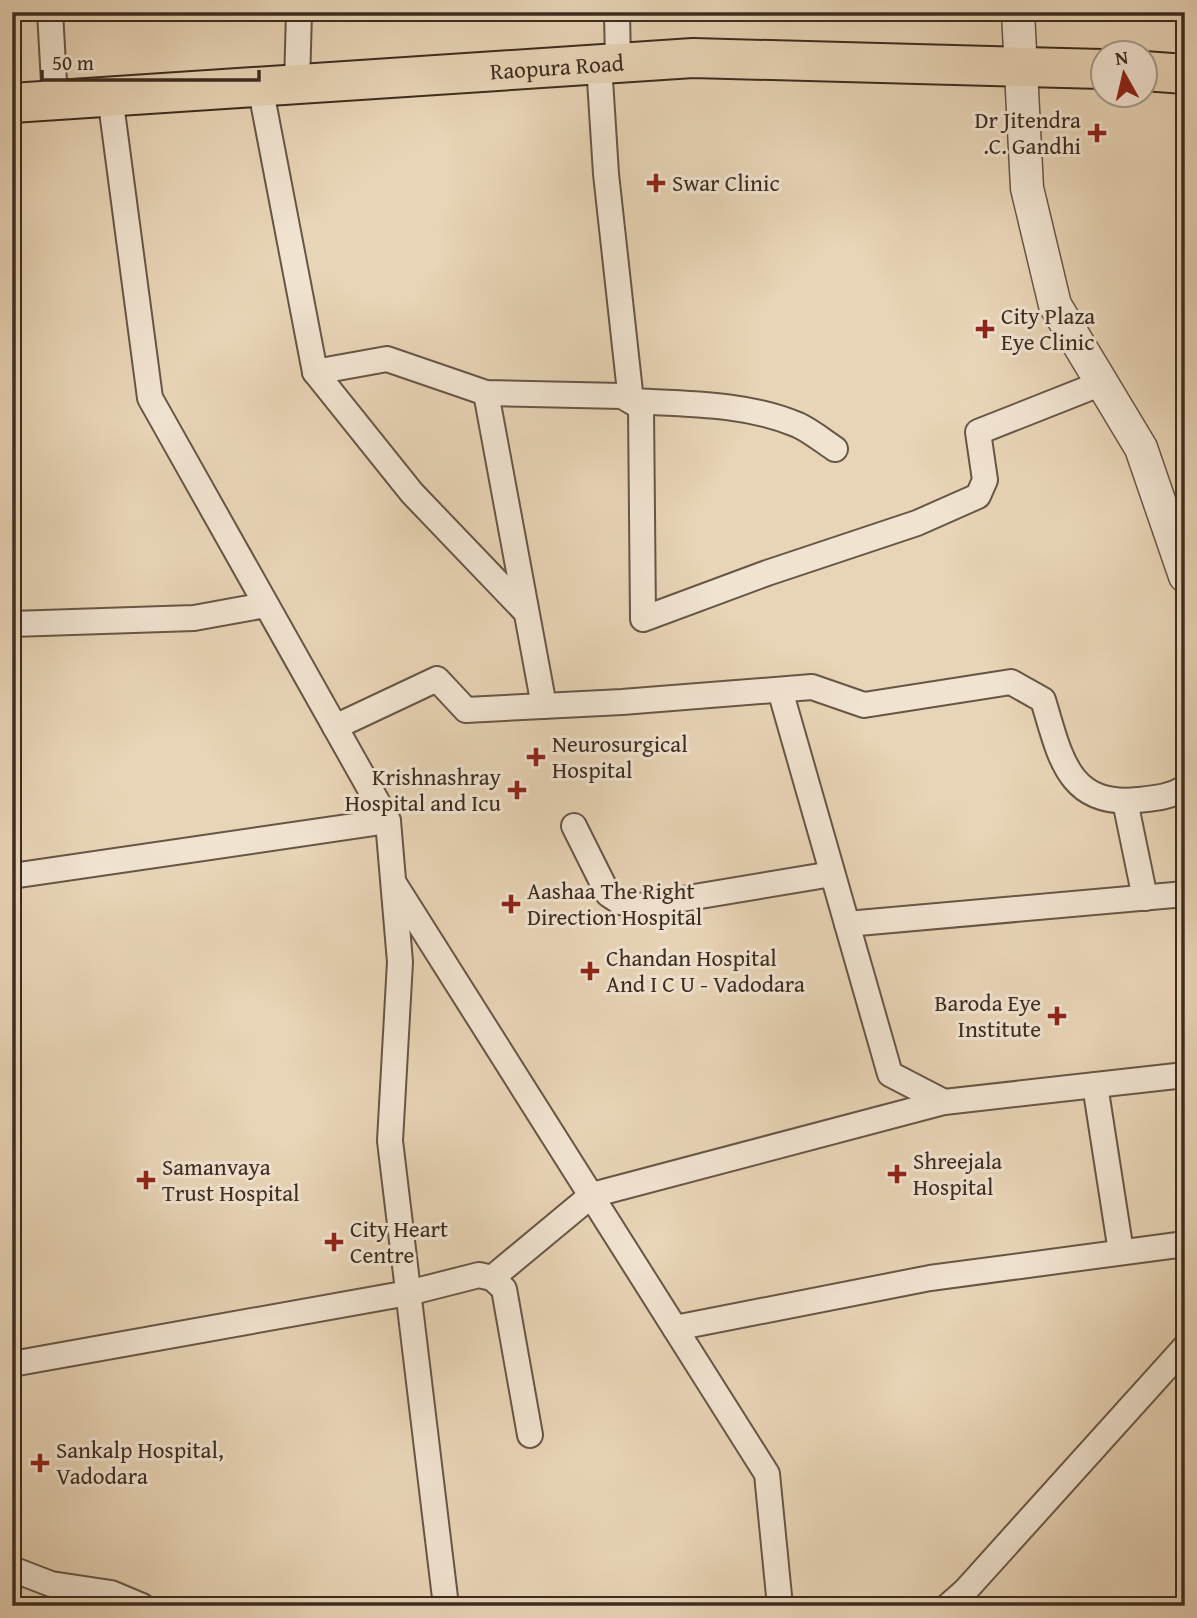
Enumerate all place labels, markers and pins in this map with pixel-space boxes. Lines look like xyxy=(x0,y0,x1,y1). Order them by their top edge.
place label: Dr Jitendra .C. Gandhi xyxy=(975,103,1081,162)
marker: Dr Jitendra .C. Gandhi xyxy=(1087,123,1107,143)
place label: Swar Clinic xyxy=(672,166,780,199)
marker: Swar Clinic xyxy=(646,173,666,193)
place label: City Plaza Eye Clinic xyxy=(1001,299,1095,358)
marker: City Plaza Eye Clinic xyxy=(975,319,995,339)
place label: Neurosurgical Hospital xyxy=(552,727,688,786)
marker: Neurosurgical Hospital xyxy=(526,747,546,767)
place label: Krishnashray Hospital and Icu xyxy=(345,760,502,819)
marker: Krishnashray Hospital and Icu xyxy=(507,780,527,800)
place label: Aashaa The Right Direction Hospital xyxy=(527,874,702,933)
marker: Aashaa The Right Direction Hospital xyxy=(501,894,521,914)
place label: Chandan Hospital And I C U - Vadodara xyxy=(606,941,805,1000)
marker: Chandan Hospital And I C U - Vadodara xyxy=(580,961,600,981)
place label: Baroda Eye Institute xyxy=(935,986,1041,1045)
marker: Baroda Eye Institute xyxy=(1047,1006,1067,1026)
place label: Shreejala Hospital xyxy=(913,1144,1002,1203)
place label: Samanvaya Trust Hospital xyxy=(162,1150,300,1209)
marker: Shreejala Hospital xyxy=(887,1164,907,1184)
marker: Samanvaya Trust Hospital xyxy=(136,1170,156,1190)
place label: City Heart Centre xyxy=(350,1212,448,1271)
marker: City Heart Centre xyxy=(324,1232,344,1252)
place label: Sankalp Hospital, Vadodara xyxy=(56,1433,224,1492)
marker: Sankalp Hospital, Vadodara xyxy=(30,1453,50,1473)

